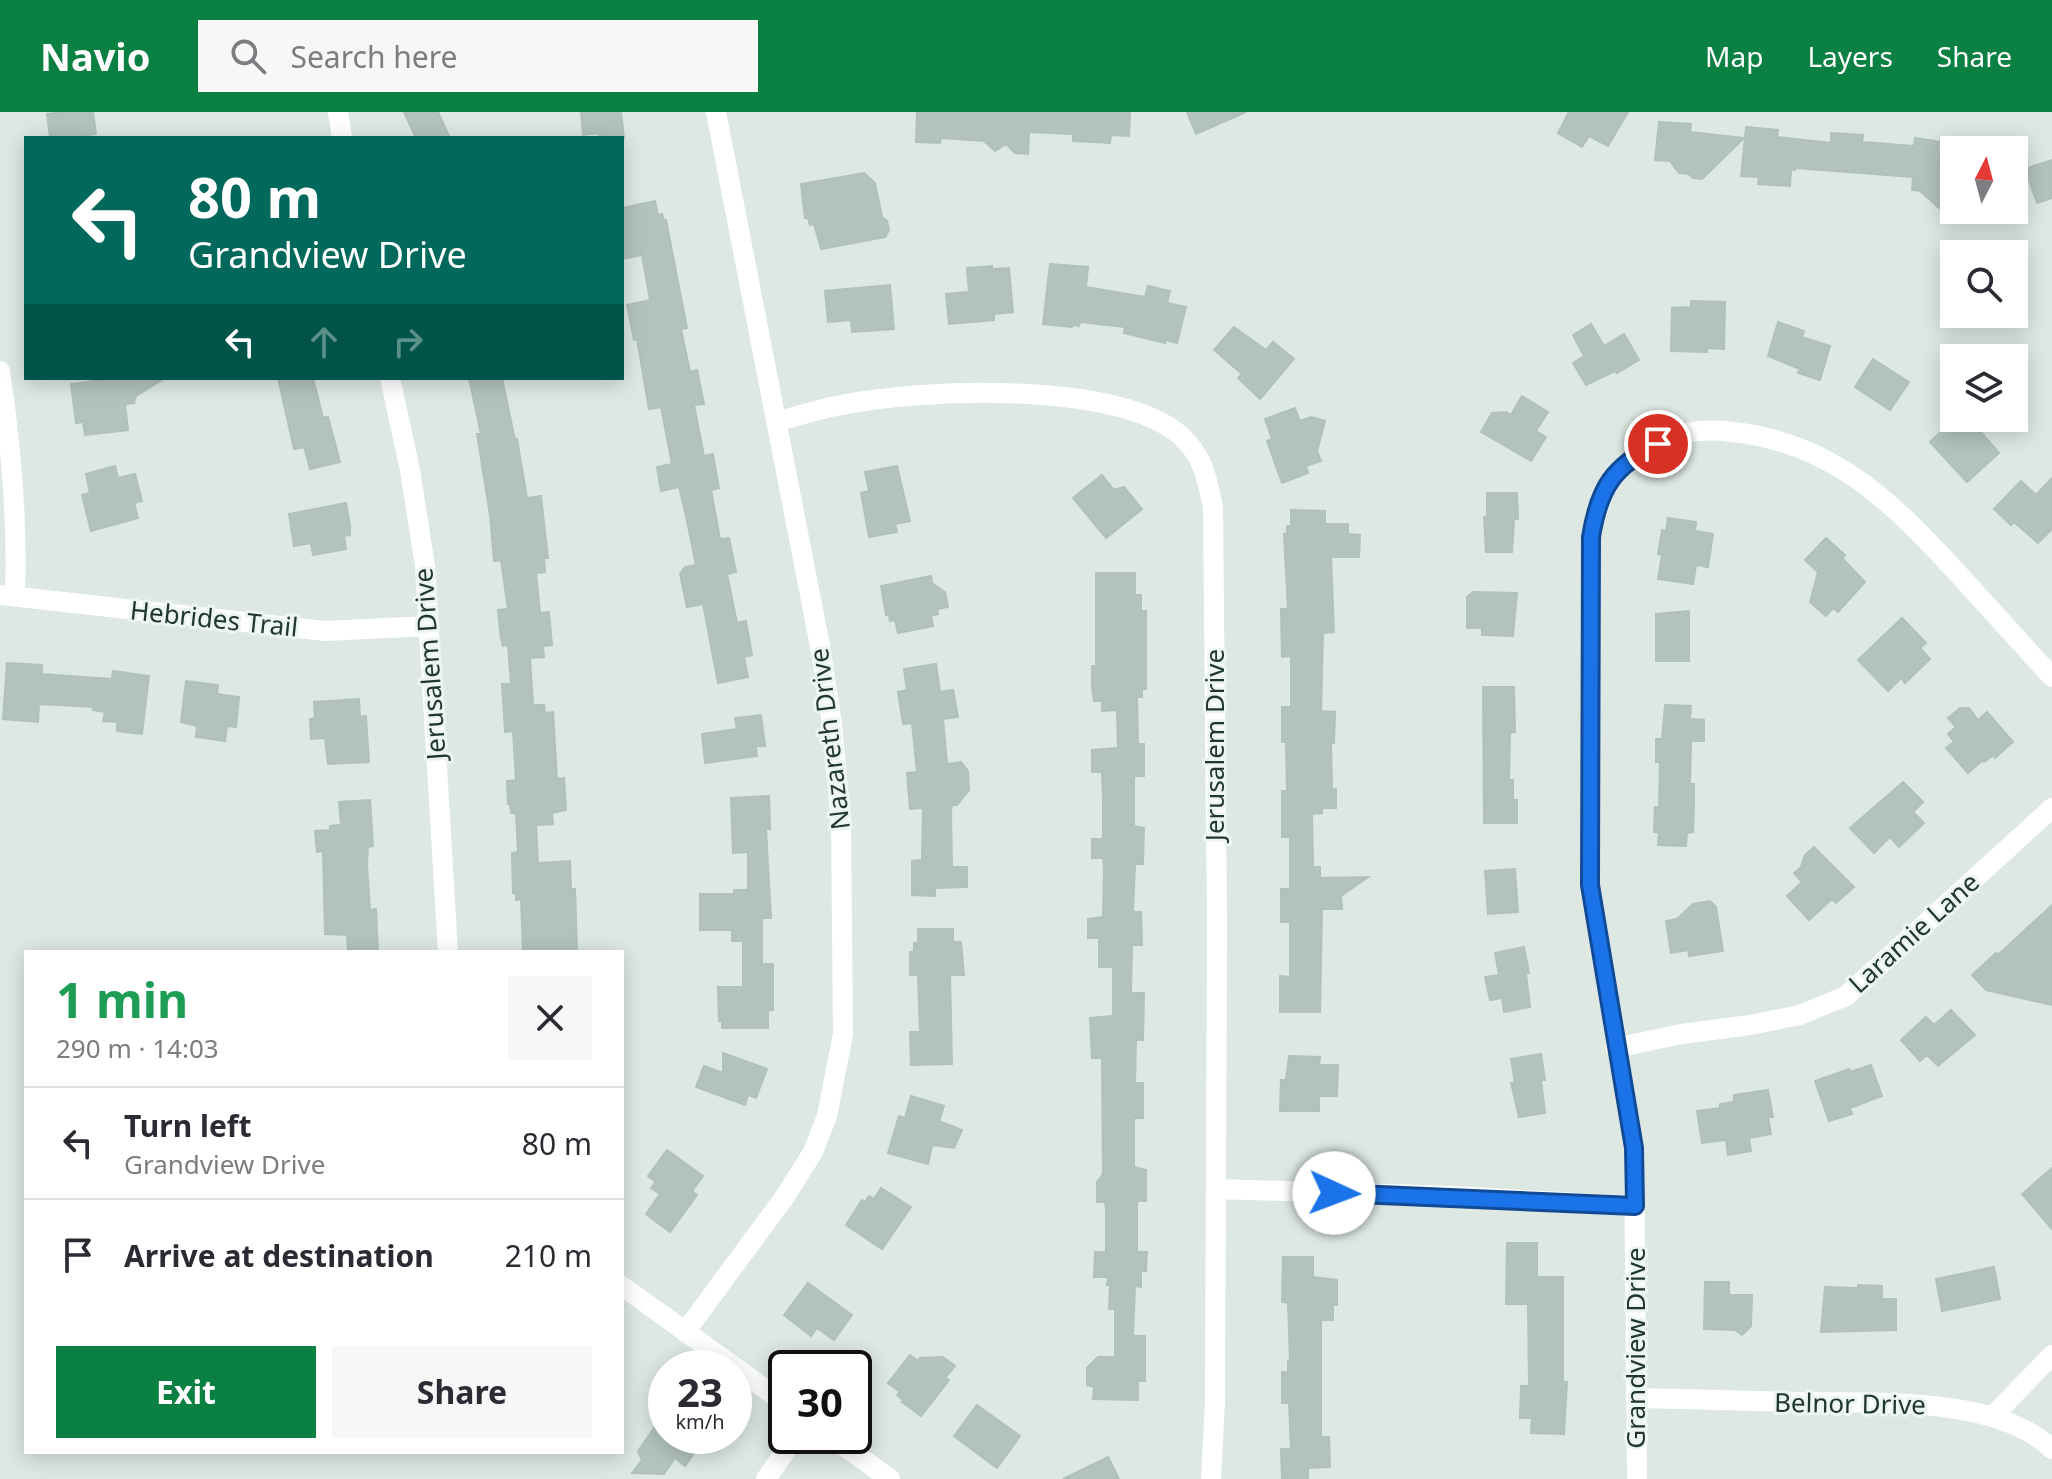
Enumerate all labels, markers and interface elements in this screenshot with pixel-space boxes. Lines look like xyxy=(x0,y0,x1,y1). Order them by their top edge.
search box xyxy=(198,20,758,92)
text: Navio xyxy=(40,30,150,82)
icon: search xyxy=(226,34,270,78)
text: Search here xyxy=(290,36,457,77)
text: Map xyxy=(1705,37,1763,75)
text: Layers xyxy=(1807,37,1893,75)
text: Share xyxy=(1937,37,2012,75)
north arrow xyxy=(1940,136,2028,224)
map controls xyxy=(1940,136,2028,432)
text: 80 m xyxy=(188,158,321,234)
icon: left xyxy=(56,168,160,272)
text: Grandview Drive xyxy=(188,230,467,279)
button: search xyxy=(1940,240,2028,328)
icon: left xyxy=(218,320,262,364)
icon: ahead xyxy=(302,320,346,364)
icon: right xyxy=(386,320,430,364)
button: layers xyxy=(1940,344,2028,432)
pin xyxy=(1624,410,1692,478)
icon: arrive xyxy=(1636,422,1680,466)
street label: Jerusalem Drive xyxy=(404,567,454,764)
street label: Hebrides Trail xyxy=(128,591,300,645)
street label: Nazareth Drive xyxy=(800,646,858,832)
street label: Jerusalem Drive xyxy=(1196,649,1232,844)
street label: Laramie Lane xyxy=(1840,864,1986,1001)
text: 1 min xyxy=(56,967,188,1032)
button: close xyxy=(508,976,592,1060)
text: 290 m · 14:03 xyxy=(56,1030,219,1066)
text: Turn left xyxy=(124,1105,252,1146)
icon: left xyxy=(56,1121,100,1165)
text: 80 m xyxy=(522,1123,592,1164)
text: Grandview Drive xyxy=(124,1146,325,1182)
position arrow xyxy=(1292,1151,1376,1235)
icon: arrive xyxy=(56,1233,100,1277)
text: Arrive at destination xyxy=(124,1235,434,1276)
text: 210 m xyxy=(505,1235,592,1276)
street label: Grandview Drive xyxy=(1617,1247,1653,1449)
button: Exit xyxy=(56,1346,316,1438)
button: Share xyxy=(332,1346,592,1438)
speed limit sign: 30 xyxy=(768,1350,872,1454)
text: 23 xyxy=(677,1364,723,1419)
street label: Belnor Drive xyxy=(1774,1384,1926,1422)
text: km/h xyxy=(675,1408,725,1435)

